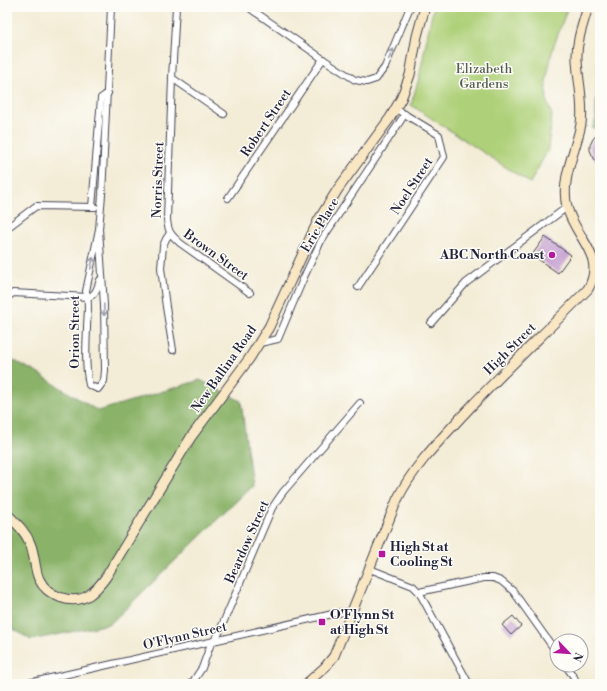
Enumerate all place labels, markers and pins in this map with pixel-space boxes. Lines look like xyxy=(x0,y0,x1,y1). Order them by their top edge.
place label: ABC North Coast xyxy=(439,247,544,263)
marker: ABC North Coast xyxy=(547,250,557,260)
place label: High St at Cooling St xyxy=(390,539,453,570)
marker: High St at Cooling St xyxy=(377,549,387,559)
place label: O'Flynn St at High St xyxy=(330,607,394,638)
marker: O'Flynn St at High St xyxy=(317,617,327,627)

